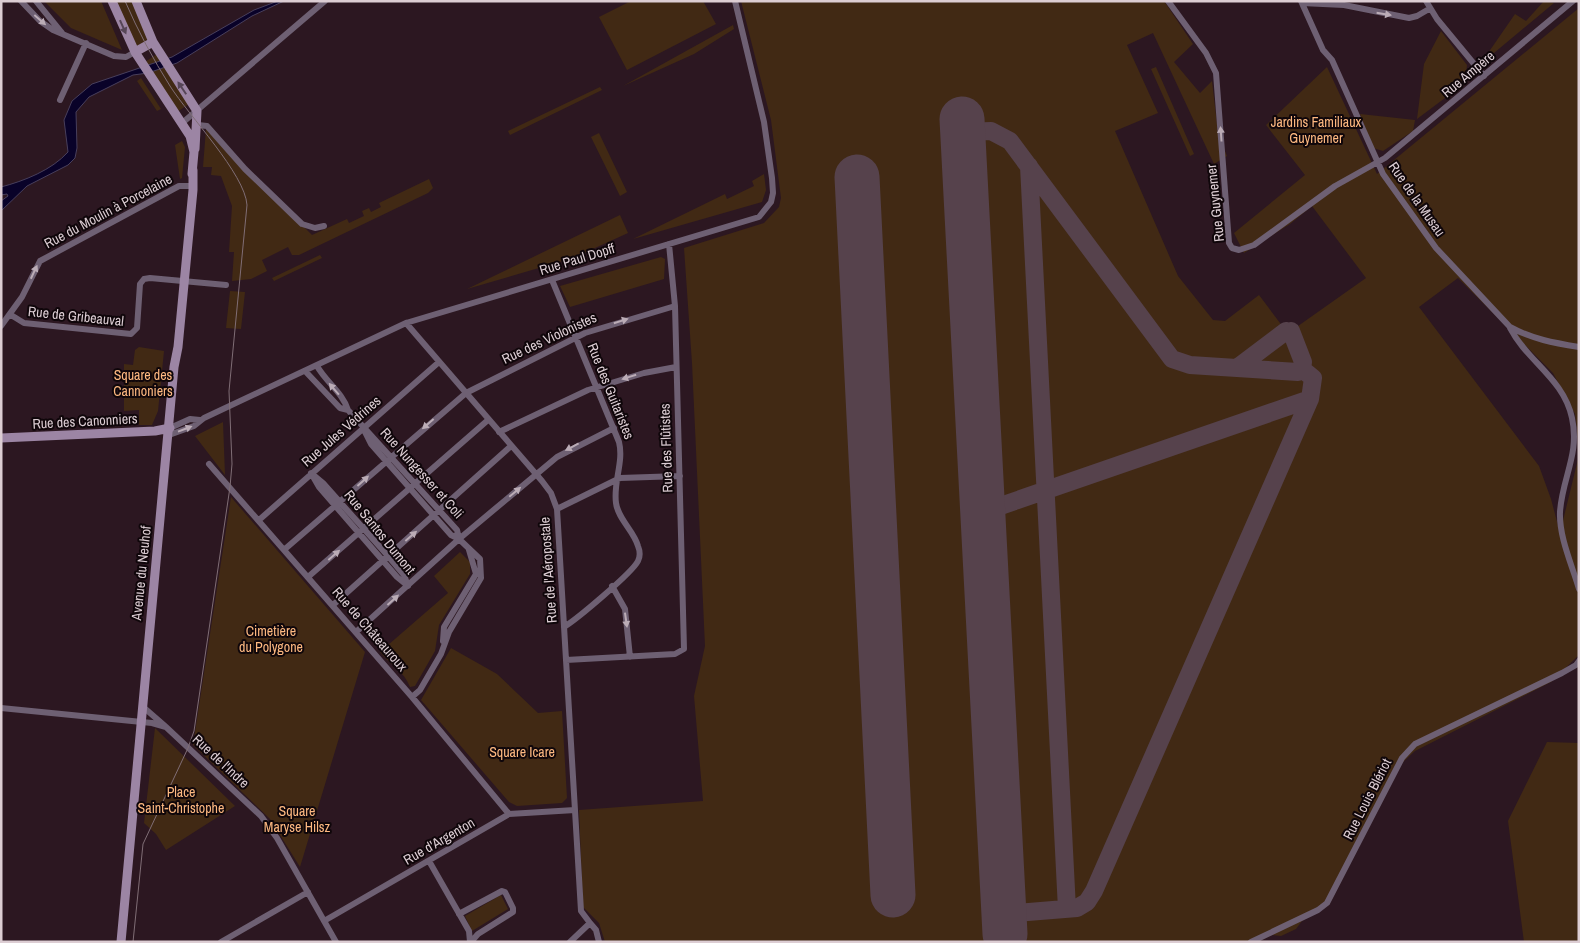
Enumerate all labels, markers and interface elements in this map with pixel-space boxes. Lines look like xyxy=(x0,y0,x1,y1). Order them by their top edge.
one-way arrow xyxy=(1377,10,1393,18)
one-way arrow xyxy=(34,14,46,26)
one-way arrow xyxy=(120,20,128,34)
street label: Rue Ampère xyxy=(1438,47,1498,101)
one-way arrow xyxy=(177,81,187,95)
park label: Jardins Familiaux Guynemer xyxy=(1271,113,1362,147)
one-way arrow xyxy=(1217,126,1225,142)
street label: Rue de la Musau xyxy=(1385,158,1449,240)
street label: Rue Guynemer xyxy=(1202,163,1228,243)
street label: Rue du Moulin à Porcelaine xyxy=(41,170,175,252)
street label: Rue Paul Dopff xyxy=(537,239,618,279)
one-way arrow xyxy=(30,265,38,279)
street label: Rue de Gribeauval xyxy=(27,302,125,330)
street label: Rue des Violonistes xyxy=(499,308,600,368)
one-way arrow xyxy=(613,317,628,325)
street label: Rue des Guitaristes xyxy=(584,340,639,442)
park label: Square des Cannoniers xyxy=(113,366,173,400)
one-way arrow xyxy=(622,374,637,381)
one-way arrow xyxy=(328,384,340,396)
street label: Rue Jules Védrines xyxy=(298,391,385,470)
street label: Rue des Flûtistes xyxy=(655,403,677,493)
street label: Rue des Canonniers xyxy=(32,409,138,433)
one-way arrow xyxy=(422,419,435,430)
street label: Rue Nungesser et Coli xyxy=(376,424,468,522)
one-way arrow xyxy=(178,425,193,433)
one-way arrow xyxy=(565,443,580,451)
one-way arrow xyxy=(356,475,368,487)
street label: Rue Santos Dumont xyxy=(340,486,420,578)
one-way arrow xyxy=(508,487,521,498)
street label: Rue de l'Aéropostale xyxy=(535,516,561,624)
street label: Avenue du Neuhof xyxy=(127,524,155,622)
one-way arrow xyxy=(405,531,417,542)
one-way arrow xyxy=(327,549,339,561)
street label: Rue de Châteauroux xyxy=(328,583,412,675)
one-way arrow xyxy=(386,594,398,606)
one-way arrow xyxy=(623,612,631,628)
park label: Cimetière du Polygone xyxy=(239,622,303,656)
street label: Rue de l'Indre xyxy=(189,730,253,792)
park label: Square Icare xyxy=(489,743,555,761)
street label: Rue Louis Blériot xyxy=(1339,755,1395,843)
park label: Place Saint-Christophe xyxy=(138,783,224,817)
park label: Square Maryse Hilsz xyxy=(264,802,330,836)
street label: Rue d'Argenton xyxy=(400,813,478,869)

